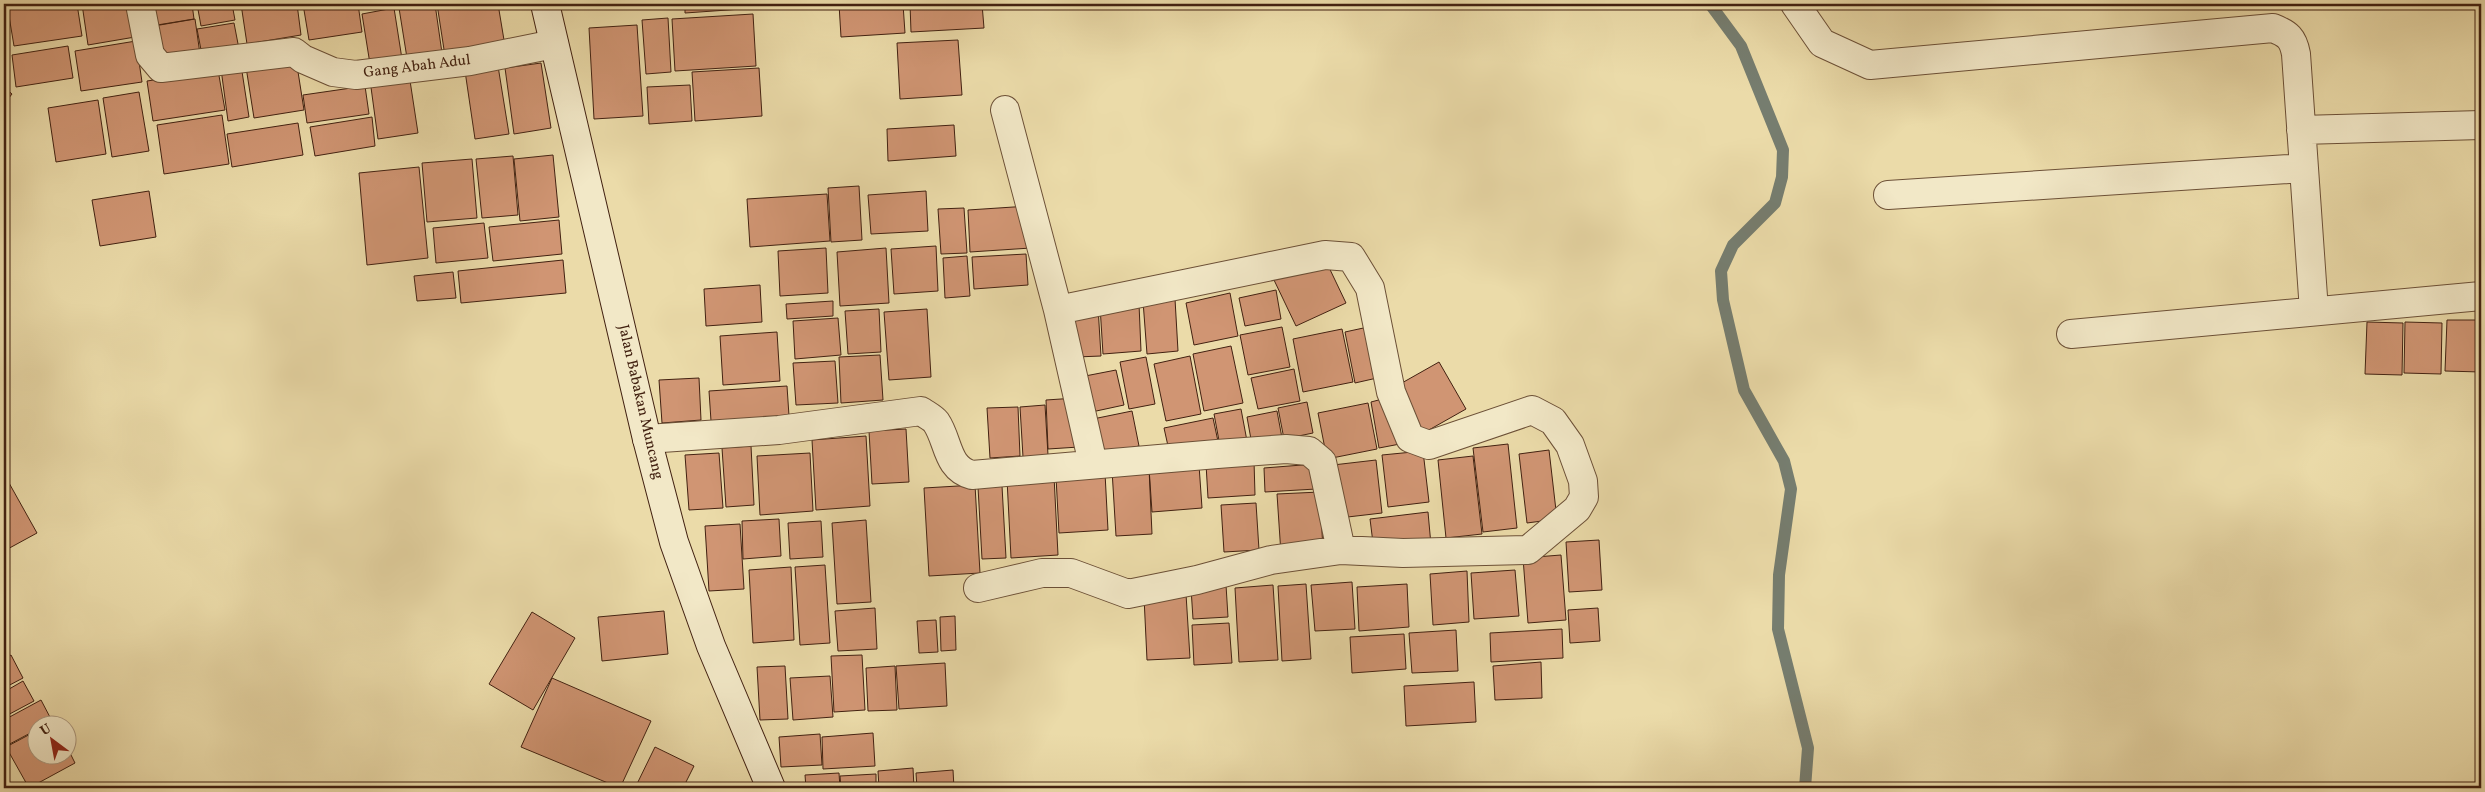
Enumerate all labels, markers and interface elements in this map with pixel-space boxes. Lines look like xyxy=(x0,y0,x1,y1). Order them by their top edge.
street label: Gang Abah Adul xyxy=(362,50,472,84)
street label: Jalan Babakan Muncang xyxy=(612,323,668,482)
north arrow xyxy=(28,714,78,764)
text: U xyxy=(37,719,55,741)

